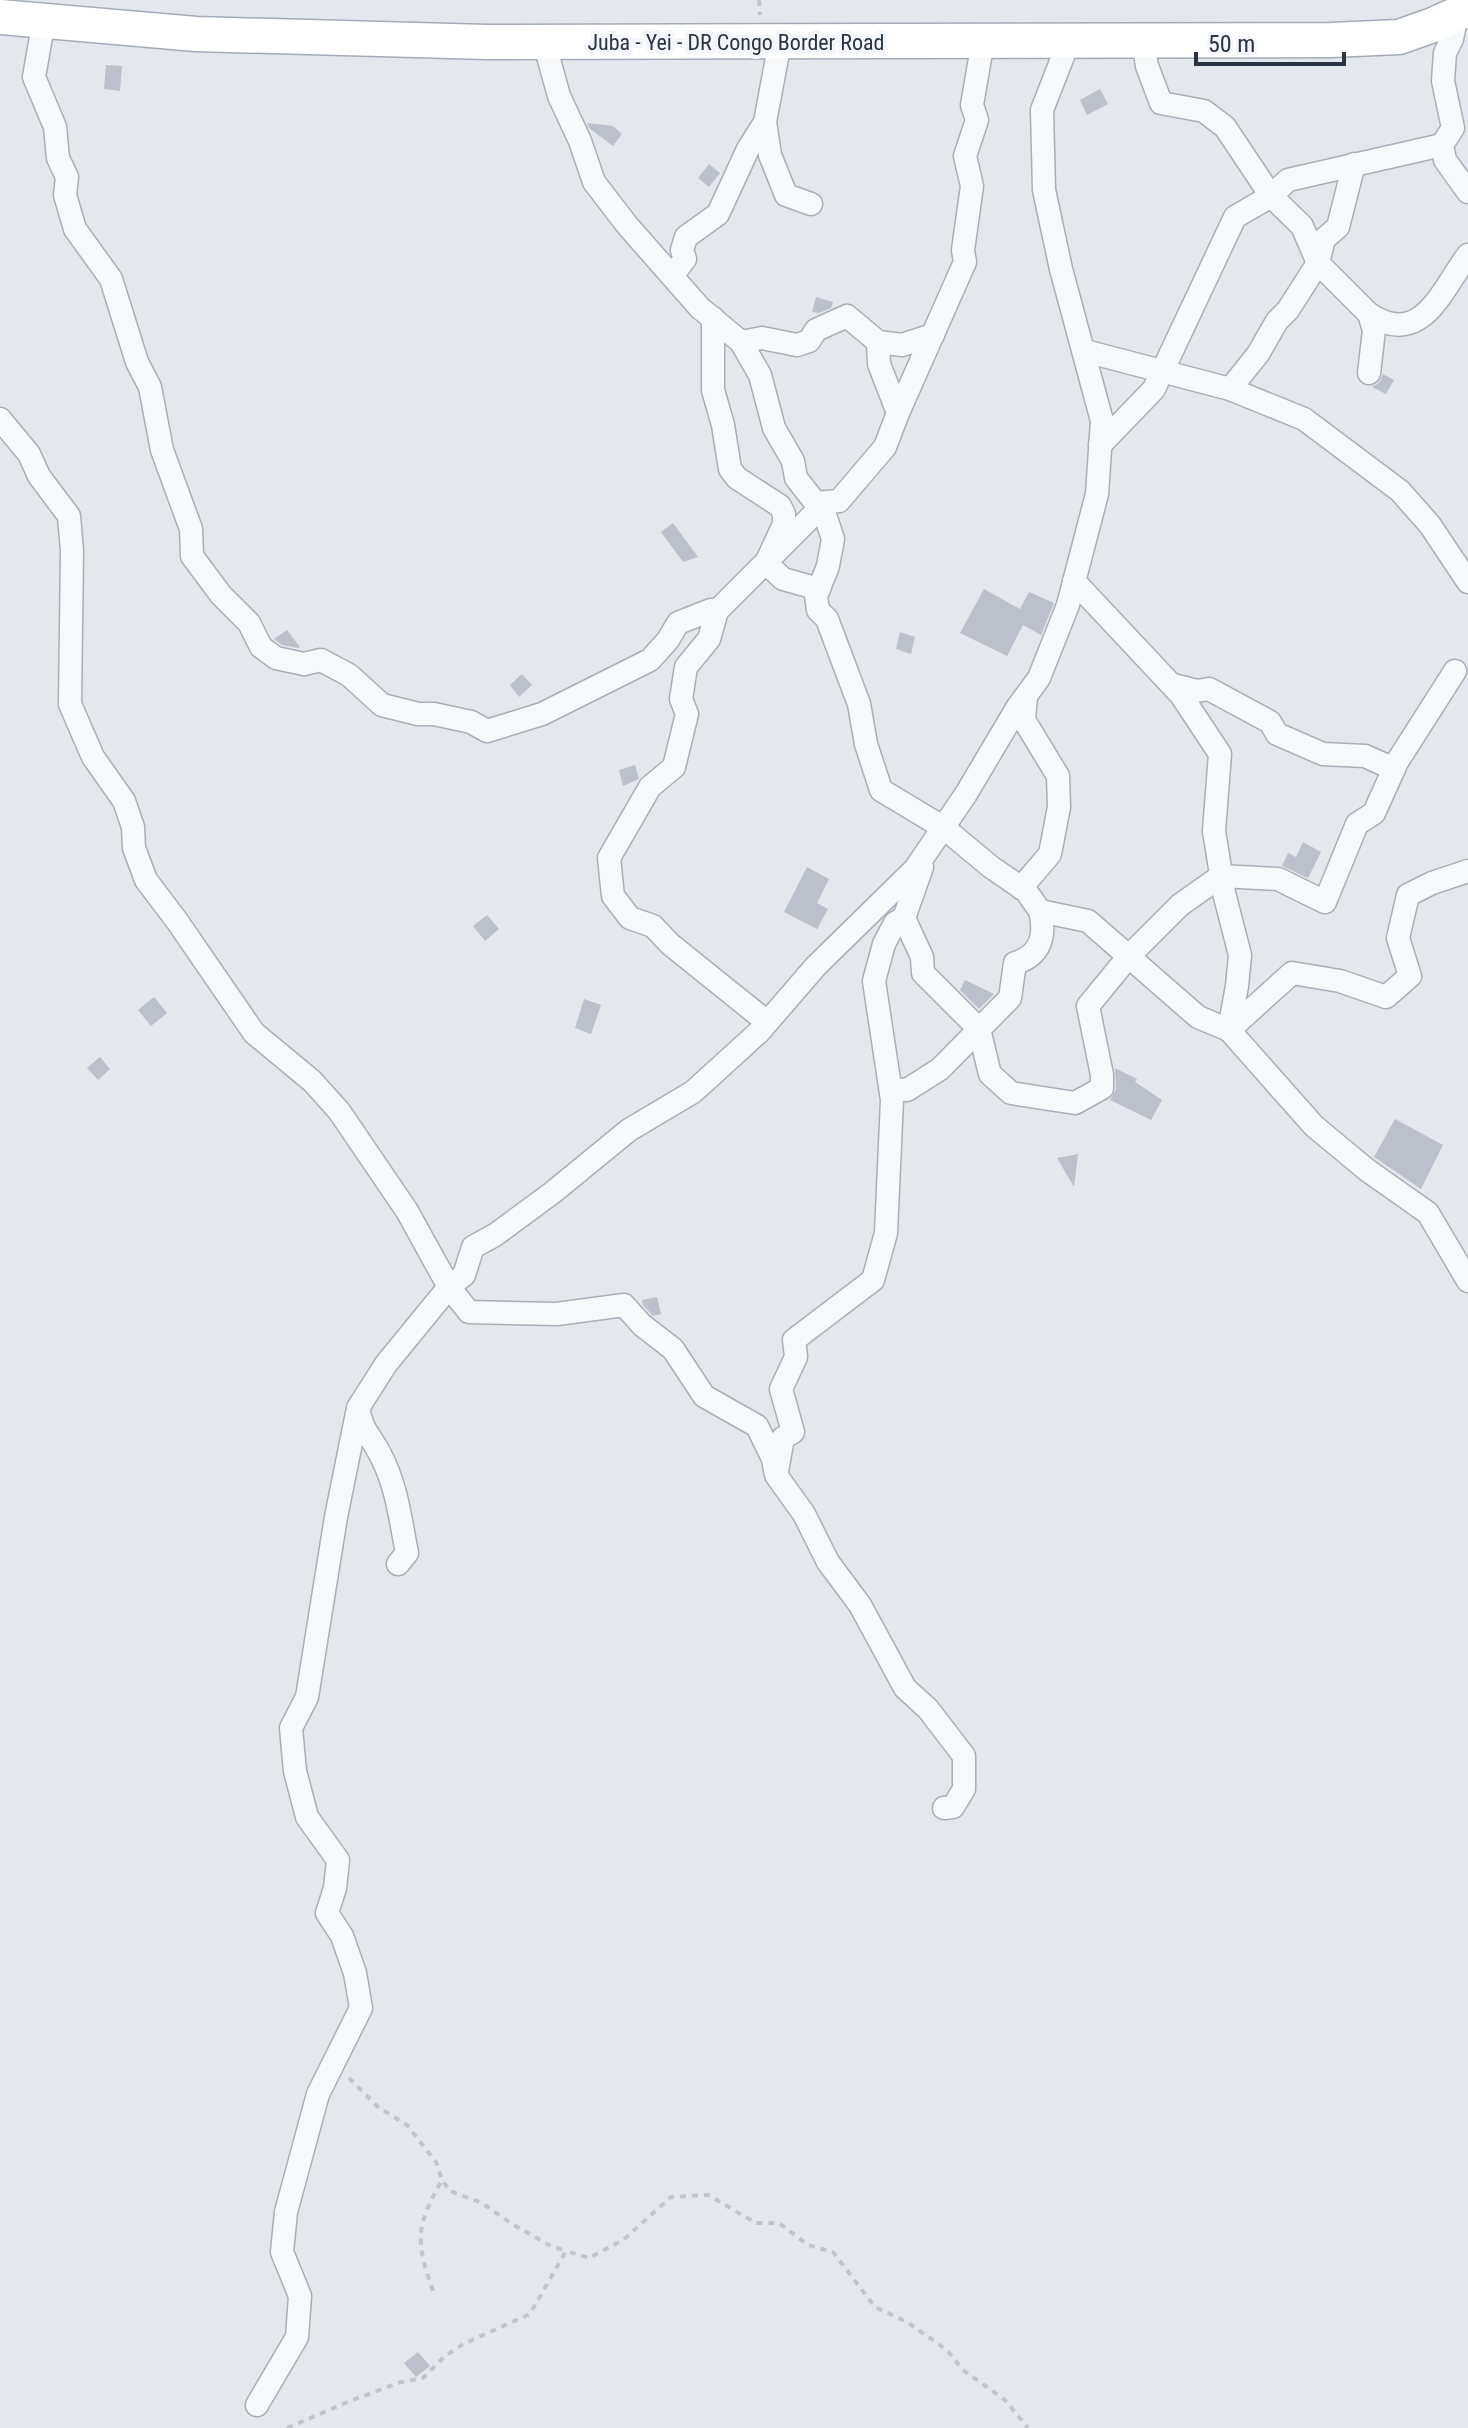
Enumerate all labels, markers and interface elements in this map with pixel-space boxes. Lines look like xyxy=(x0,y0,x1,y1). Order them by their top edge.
scale bar xyxy=(1196,16,1344,66)
street label: Juba - Yei - DR Congo Border Road xyxy=(587,30,885,55)
text: 50 m xyxy=(1208,30,1255,58)

